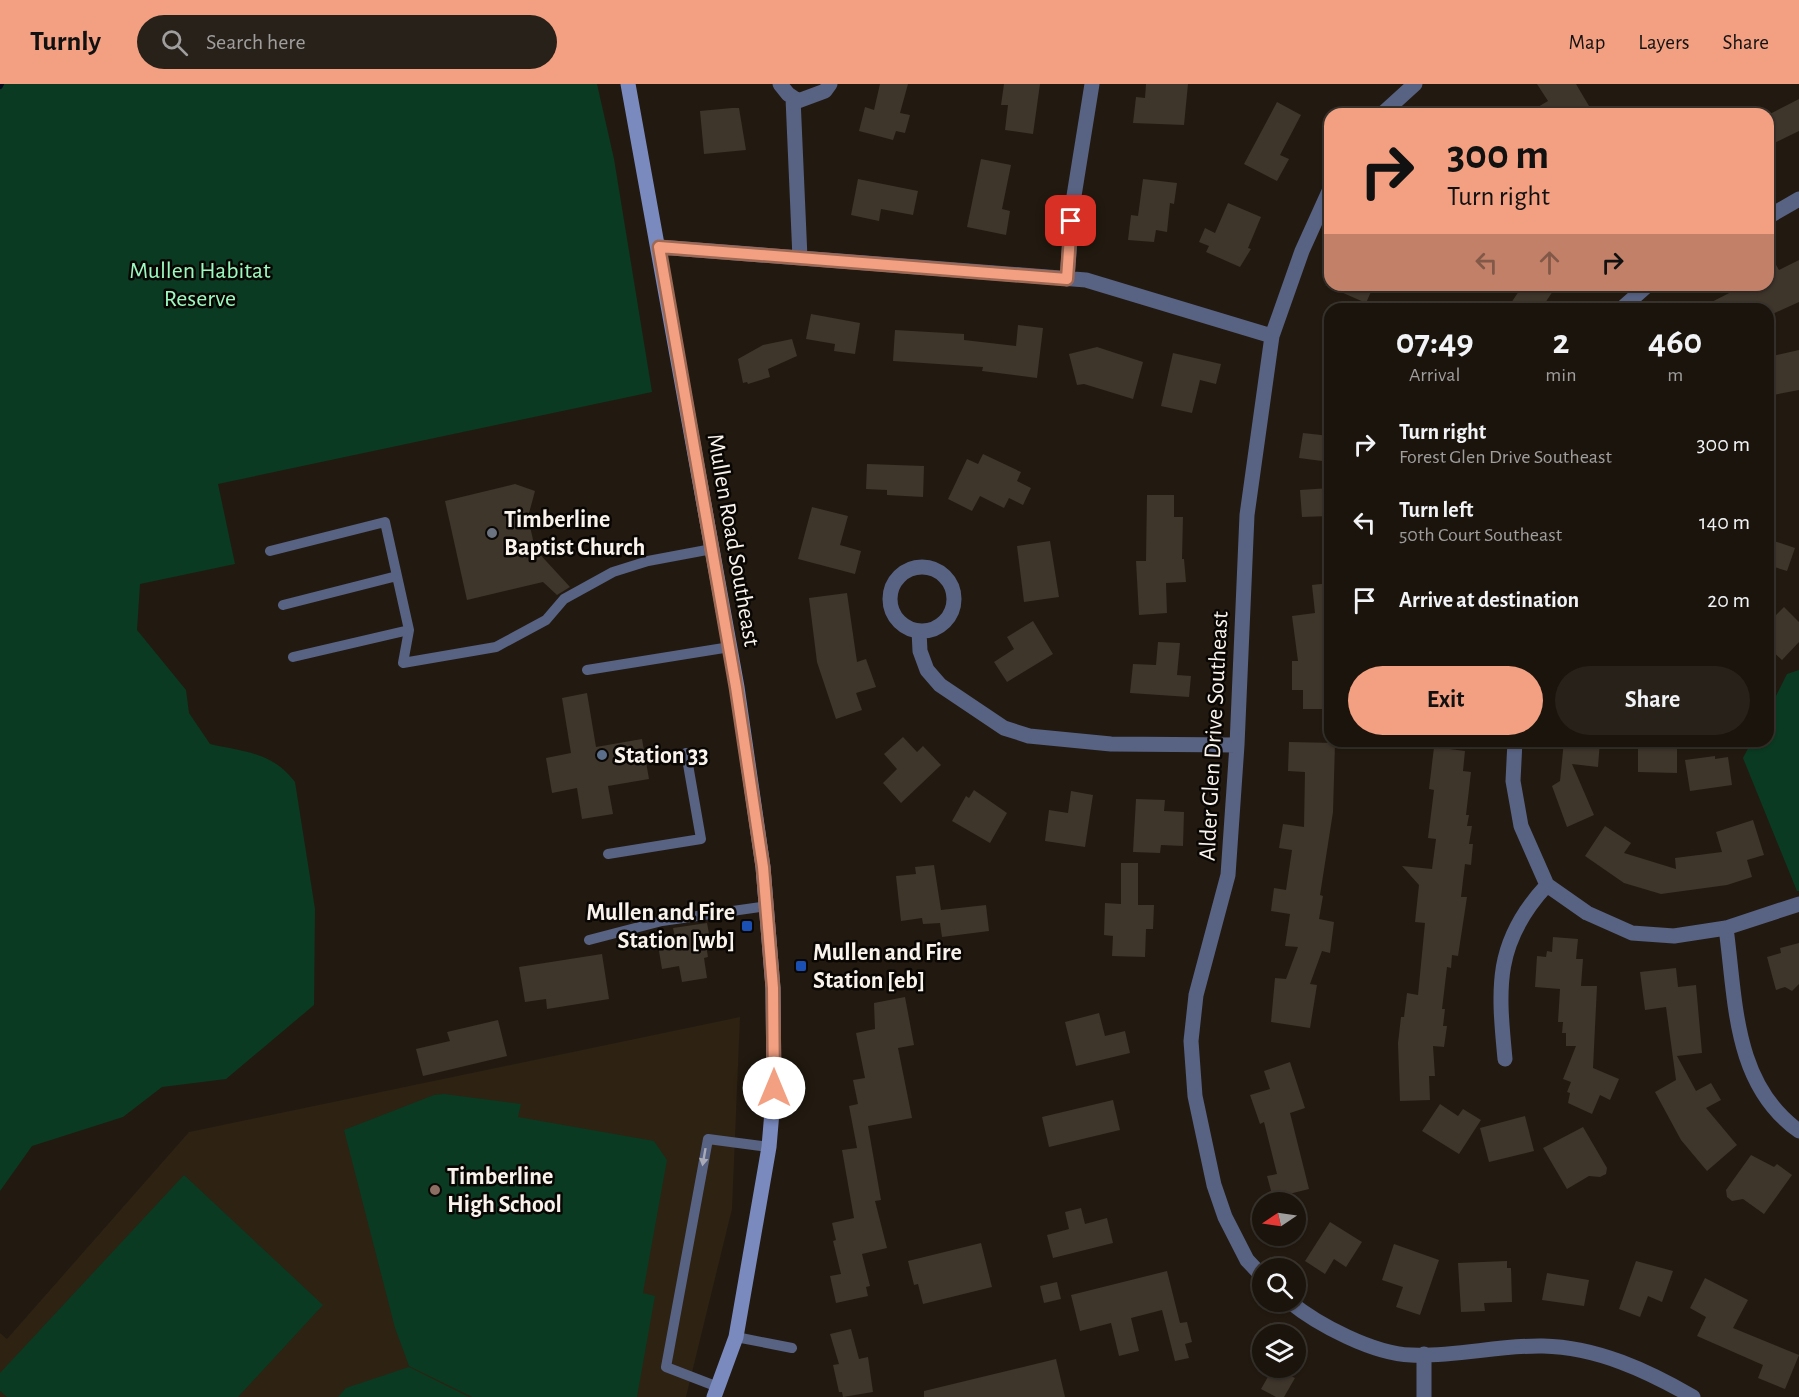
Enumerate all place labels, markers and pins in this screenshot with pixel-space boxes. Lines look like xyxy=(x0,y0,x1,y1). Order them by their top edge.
pin xyxy=(1045,195,1096,246)
place label: Timberline Baptist Church xyxy=(504,508,645,560)
marker: Timberline Baptist Church xyxy=(485,526,499,540)
place label: Station 33 xyxy=(614,744,709,768)
marker: Station 33 xyxy=(595,748,609,762)
place label: Mullen and Fire Station [wb] xyxy=(586,901,735,953)
marker: Mullen and Fire Station [wb] xyxy=(740,919,754,933)
place label: Mullen and Fire Station [eb] xyxy=(813,941,962,993)
marker: Mullen and Fire Station [eb] xyxy=(794,959,808,973)
place label: Timberline High School xyxy=(447,1165,562,1217)
marker: Timberline High School xyxy=(428,1183,442,1197)

